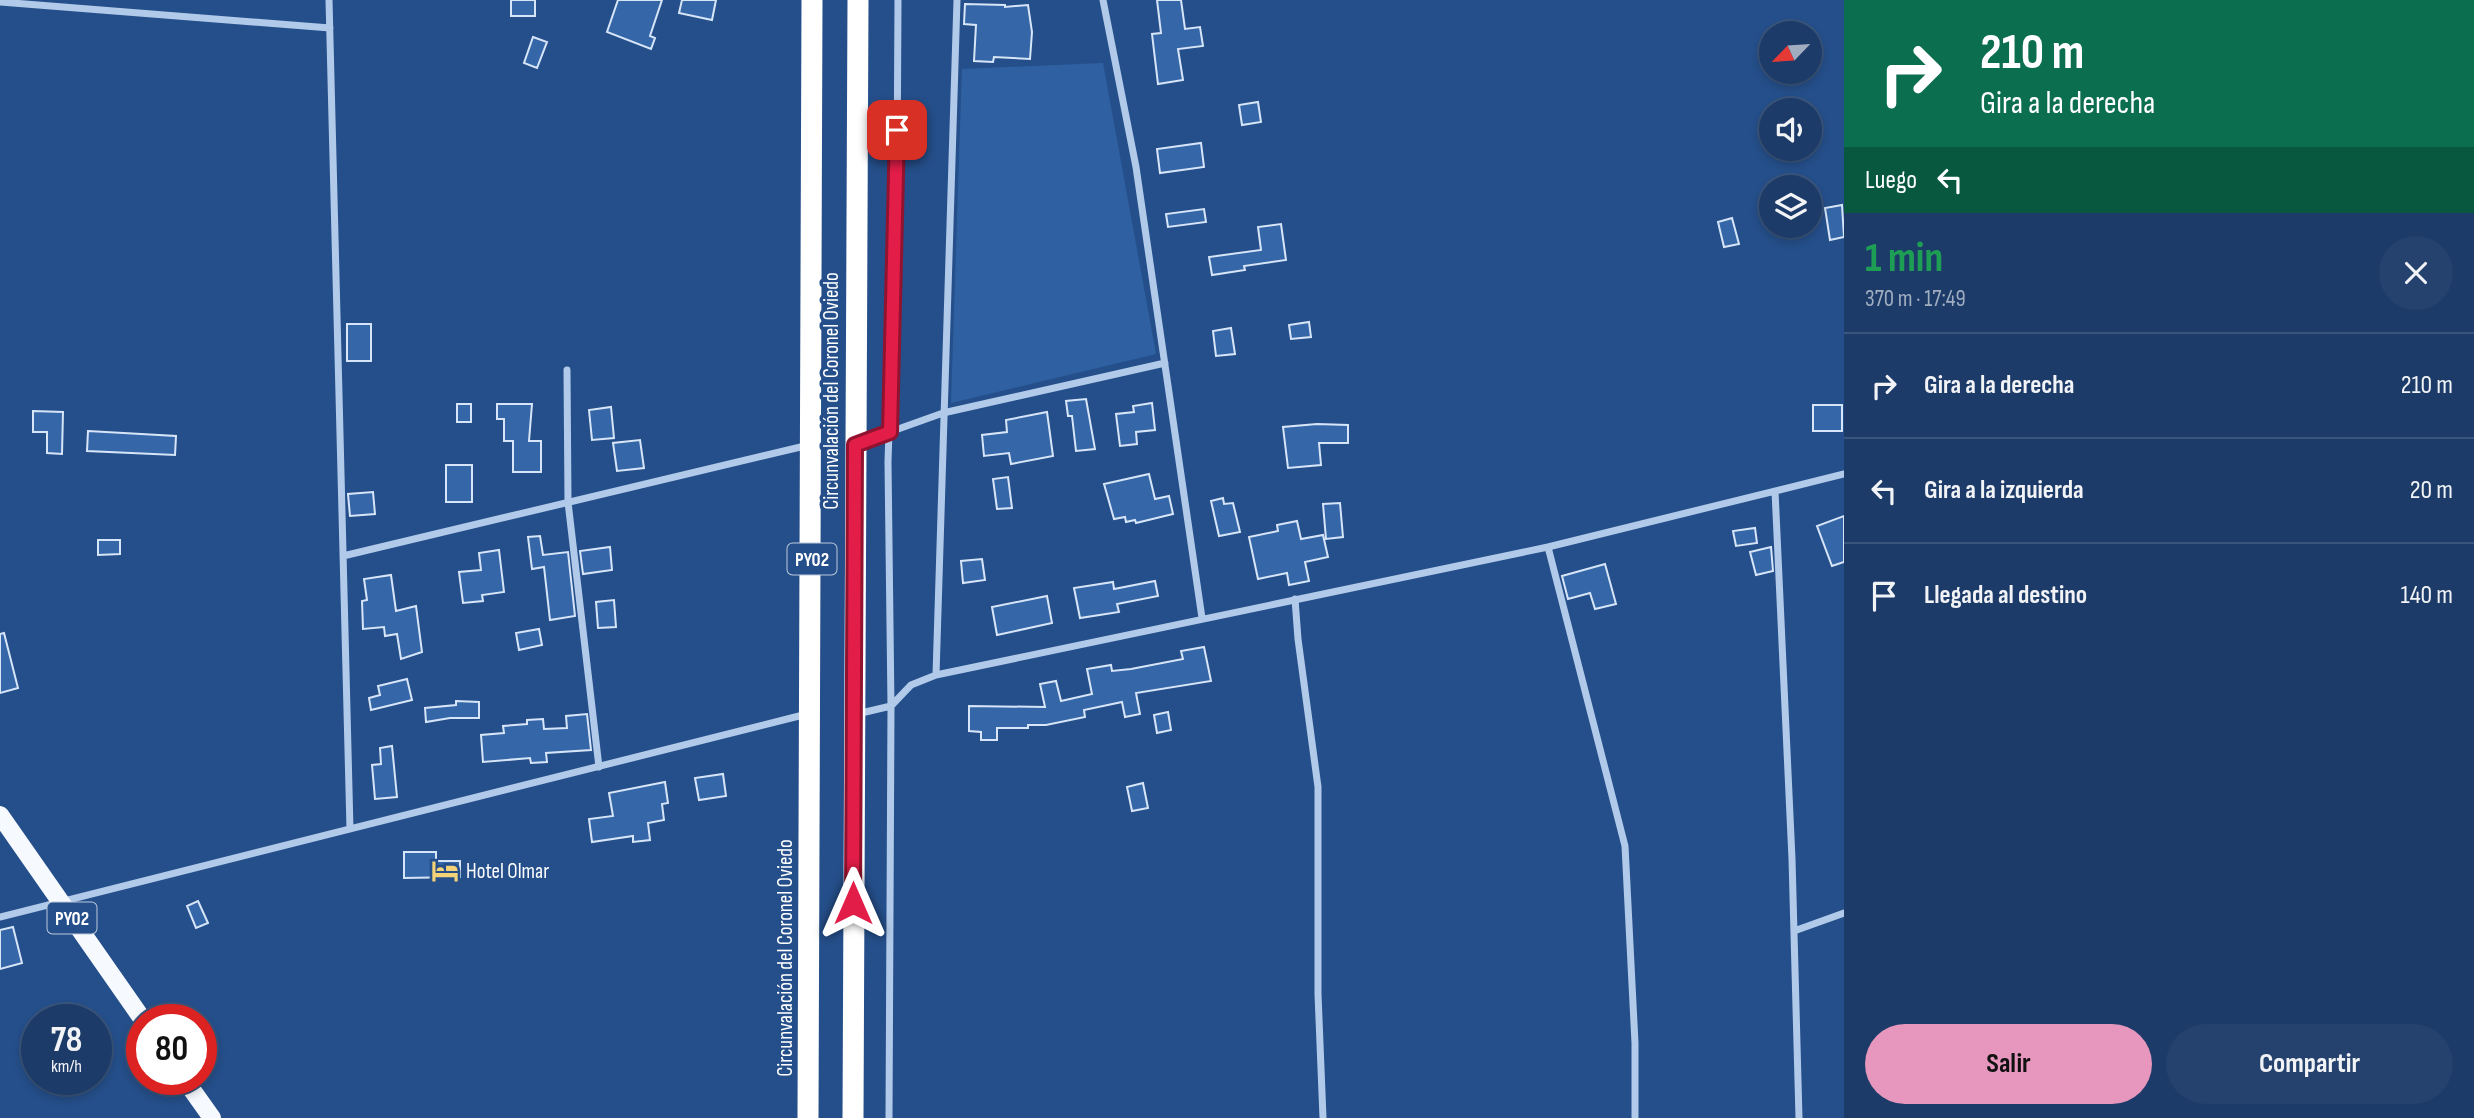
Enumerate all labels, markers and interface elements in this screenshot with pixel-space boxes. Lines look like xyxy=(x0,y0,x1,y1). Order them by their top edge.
north arrow xyxy=(1759,21,1822,84)
map controls xyxy=(1759,21,1822,238)
text: 210 m xyxy=(1980,24,2084,83)
icon: right xyxy=(1865,28,1956,119)
text: Gira a la derecha xyxy=(1980,84,2155,123)
button: sound xyxy=(1759,98,1822,161)
pin xyxy=(867,100,927,160)
icon: arrive xyxy=(878,111,916,149)
icon: left xyxy=(1931,161,1969,199)
text: Luego xyxy=(1865,165,1917,196)
button: layers xyxy=(1759,175,1822,238)
text: 1 min xyxy=(1865,233,1943,284)
button: close xyxy=(2379,236,2453,310)
street label: Circunvalación del Coronel Oviedo xyxy=(819,272,844,510)
text: 370 m · 17:49 xyxy=(1865,285,1966,313)
icon: right xyxy=(1865,367,1903,405)
text: Gira a la derecha xyxy=(1924,370,2074,401)
text: 210 m xyxy=(2401,370,2453,401)
icon: left xyxy=(1865,472,1903,510)
text: Gira a la izquierda xyxy=(1924,475,2084,506)
text: 20 m xyxy=(2410,475,2453,506)
road number: PY02 xyxy=(788,544,836,574)
icon: arrive xyxy=(1865,577,1903,615)
text: Llegada al destino xyxy=(1924,580,2087,611)
text: 140 m xyxy=(2401,580,2453,611)
street label: Circunvalación del Coronel Oviedo xyxy=(773,839,798,1077)
hotel icon: Hotel Olmar xyxy=(430,856,460,886)
place label: Hotel Olmar xyxy=(466,859,549,884)
position arrow xyxy=(816,866,890,940)
road number: PY02 xyxy=(48,902,96,934)
speed limit sign: 80 xyxy=(126,1004,217,1095)
text: 78 xyxy=(51,1019,82,1062)
button: Salir xyxy=(1865,1024,2152,1104)
button: Compartir xyxy=(2166,1024,2453,1104)
text: km/h xyxy=(51,1056,82,1077)

